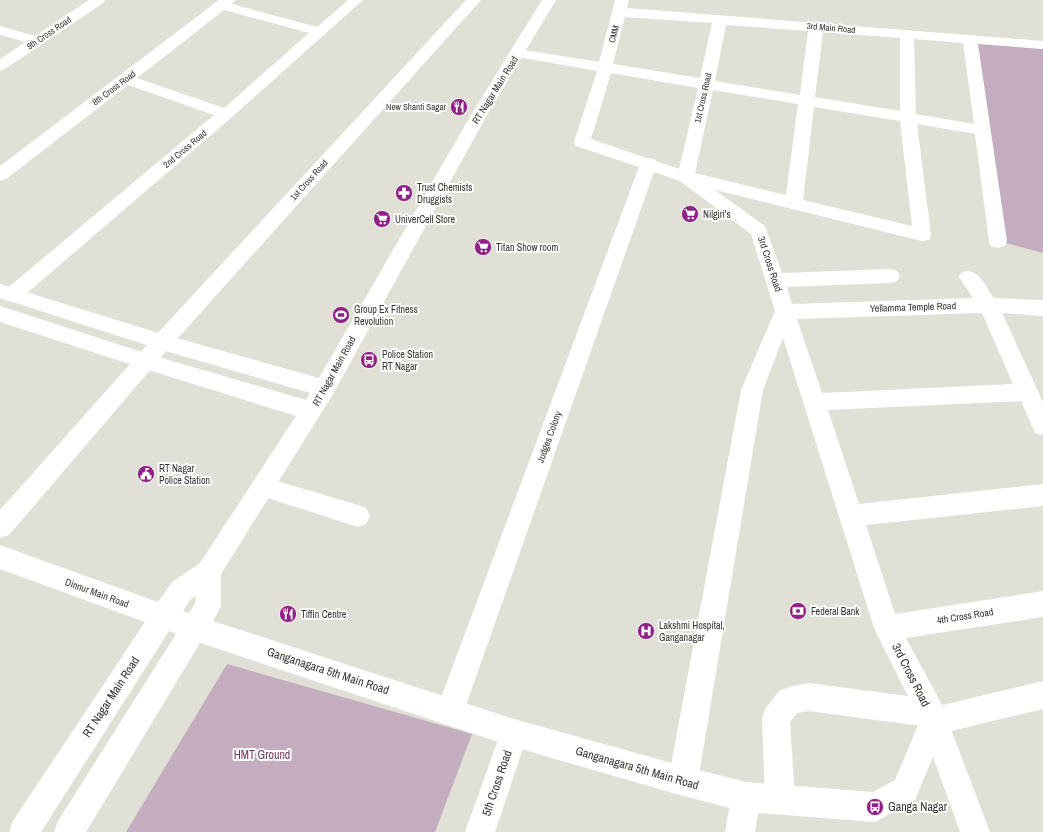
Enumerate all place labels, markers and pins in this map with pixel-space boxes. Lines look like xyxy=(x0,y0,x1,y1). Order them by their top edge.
restaurant icon: New Shanti Sagar xyxy=(449,97,469,117)
place label: New Shanti Sagar xyxy=(386,101,447,113)
place label: Trust Chemists Druggists xyxy=(417,181,472,206)
pharmacy icon: Trust Chemists Druggists xyxy=(394,183,414,203)
supermarket icon: Nilgiri's xyxy=(680,204,700,224)
place label: Nilgiri's xyxy=(703,208,731,221)
supermarket icon: UniverCell Store xyxy=(372,209,392,229)
place label: UniverCell Store xyxy=(395,213,456,226)
supermarket icon: Titan Show room xyxy=(473,237,493,257)
place label: Titan Show room xyxy=(496,241,558,254)
place label: Group Ex Fitness Revolution xyxy=(354,303,418,328)
sports icon: Group Ex Fitness Revolution xyxy=(331,305,351,325)
place label: Police Station RT Nagar xyxy=(382,348,433,373)
bus stop icon: Police Station RT Nagar xyxy=(359,350,379,370)
place label: RT Nagar Police Station xyxy=(159,462,210,487)
public building icon: RT Nagar Police Station xyxy=(136,464,156,484)
bank icon: Federal Bank xyxy=(788,601,808,621)
restaurant icon: Tiffin Centre xyxy=(278,604,298,624)
place label: Federal Bank xyxy=(811,605,860,618)
place label: Tiffin Centre xyxy=(301,608,347,621)
place label: Lakshmi Hospital, Ganganagar xyxy=(659,619,725,644)
hospital icon: Lakshmi Hospital, Ganganagar xyxy=(636,621,656,641)
bus stop icon: Ganga Nagar xyxy=(865,797,885,817)
place label: Ganga Nagar xyxy=(888,799,948,815)

